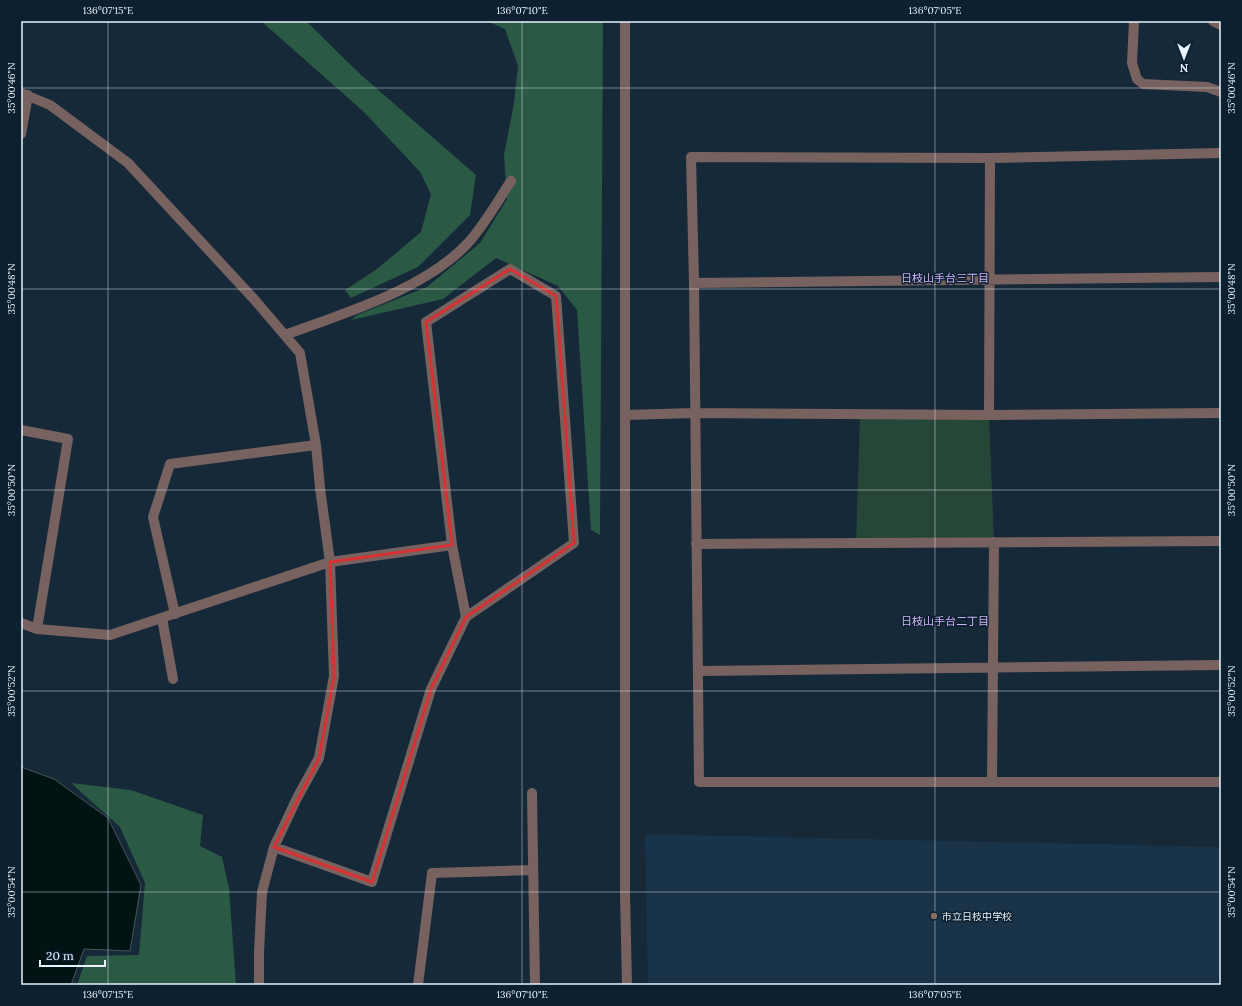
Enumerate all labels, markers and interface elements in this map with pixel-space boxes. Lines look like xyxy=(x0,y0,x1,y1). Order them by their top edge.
text: 136°07'15"E xyxy=(83,4,133,17)
text: 136°07'10"E xyxy=(496,4,548,17)
text: 136°07'05"E xyxy=(908,4,962,17)
north arrow xyxy=(1164,38,1204,78)
text: N xyxy=(1179,61,1188,75)
text: 35°00'46"N xyxy=(5,62,18,114)
text: 35°00'46"N xyxy=(1225,62,1238,114)
text: 35°00'48"N xyxy=(5,263,18,315)
text: 35°00'48"N xyxy=(1225,263,1238,315)
district label: 日枝山手台三丁目 xyxy=(901,271,989,285)
text: 35°00'50"N xyxy=(5,463,18,516)
text: 35°00'50"N xyxy=(1225,463,1238,516)
district label: 日枝山手台二丁目 xyxy=(901,614,989,628)
text: 35°00'52"N xyxy=(5,665,18,717)
text: 35°00'52"N xyxy=(1225,665,1238,717)
text: 35°00'54"N xyxy=(5,866,18,918)
text: 35°00'54"N xyxy=(1225,866,1238,918)
place label: 市立日枝中学校 xyxy=(942,910,1012,923)
marker: 市立日枝中学校 xyxy=(929,911,939,921)
scale bar xyxy=(40,942,105,968)
text: 20 m xyxy=(46,948,74,963)
text: 136°07'15"E xyxy=(83,988,133,1001)
text: 136°07'10"E xyxy=(496,988,548,1001)
text: 136°07'05"E xyxy=(908,988,962,1001)

